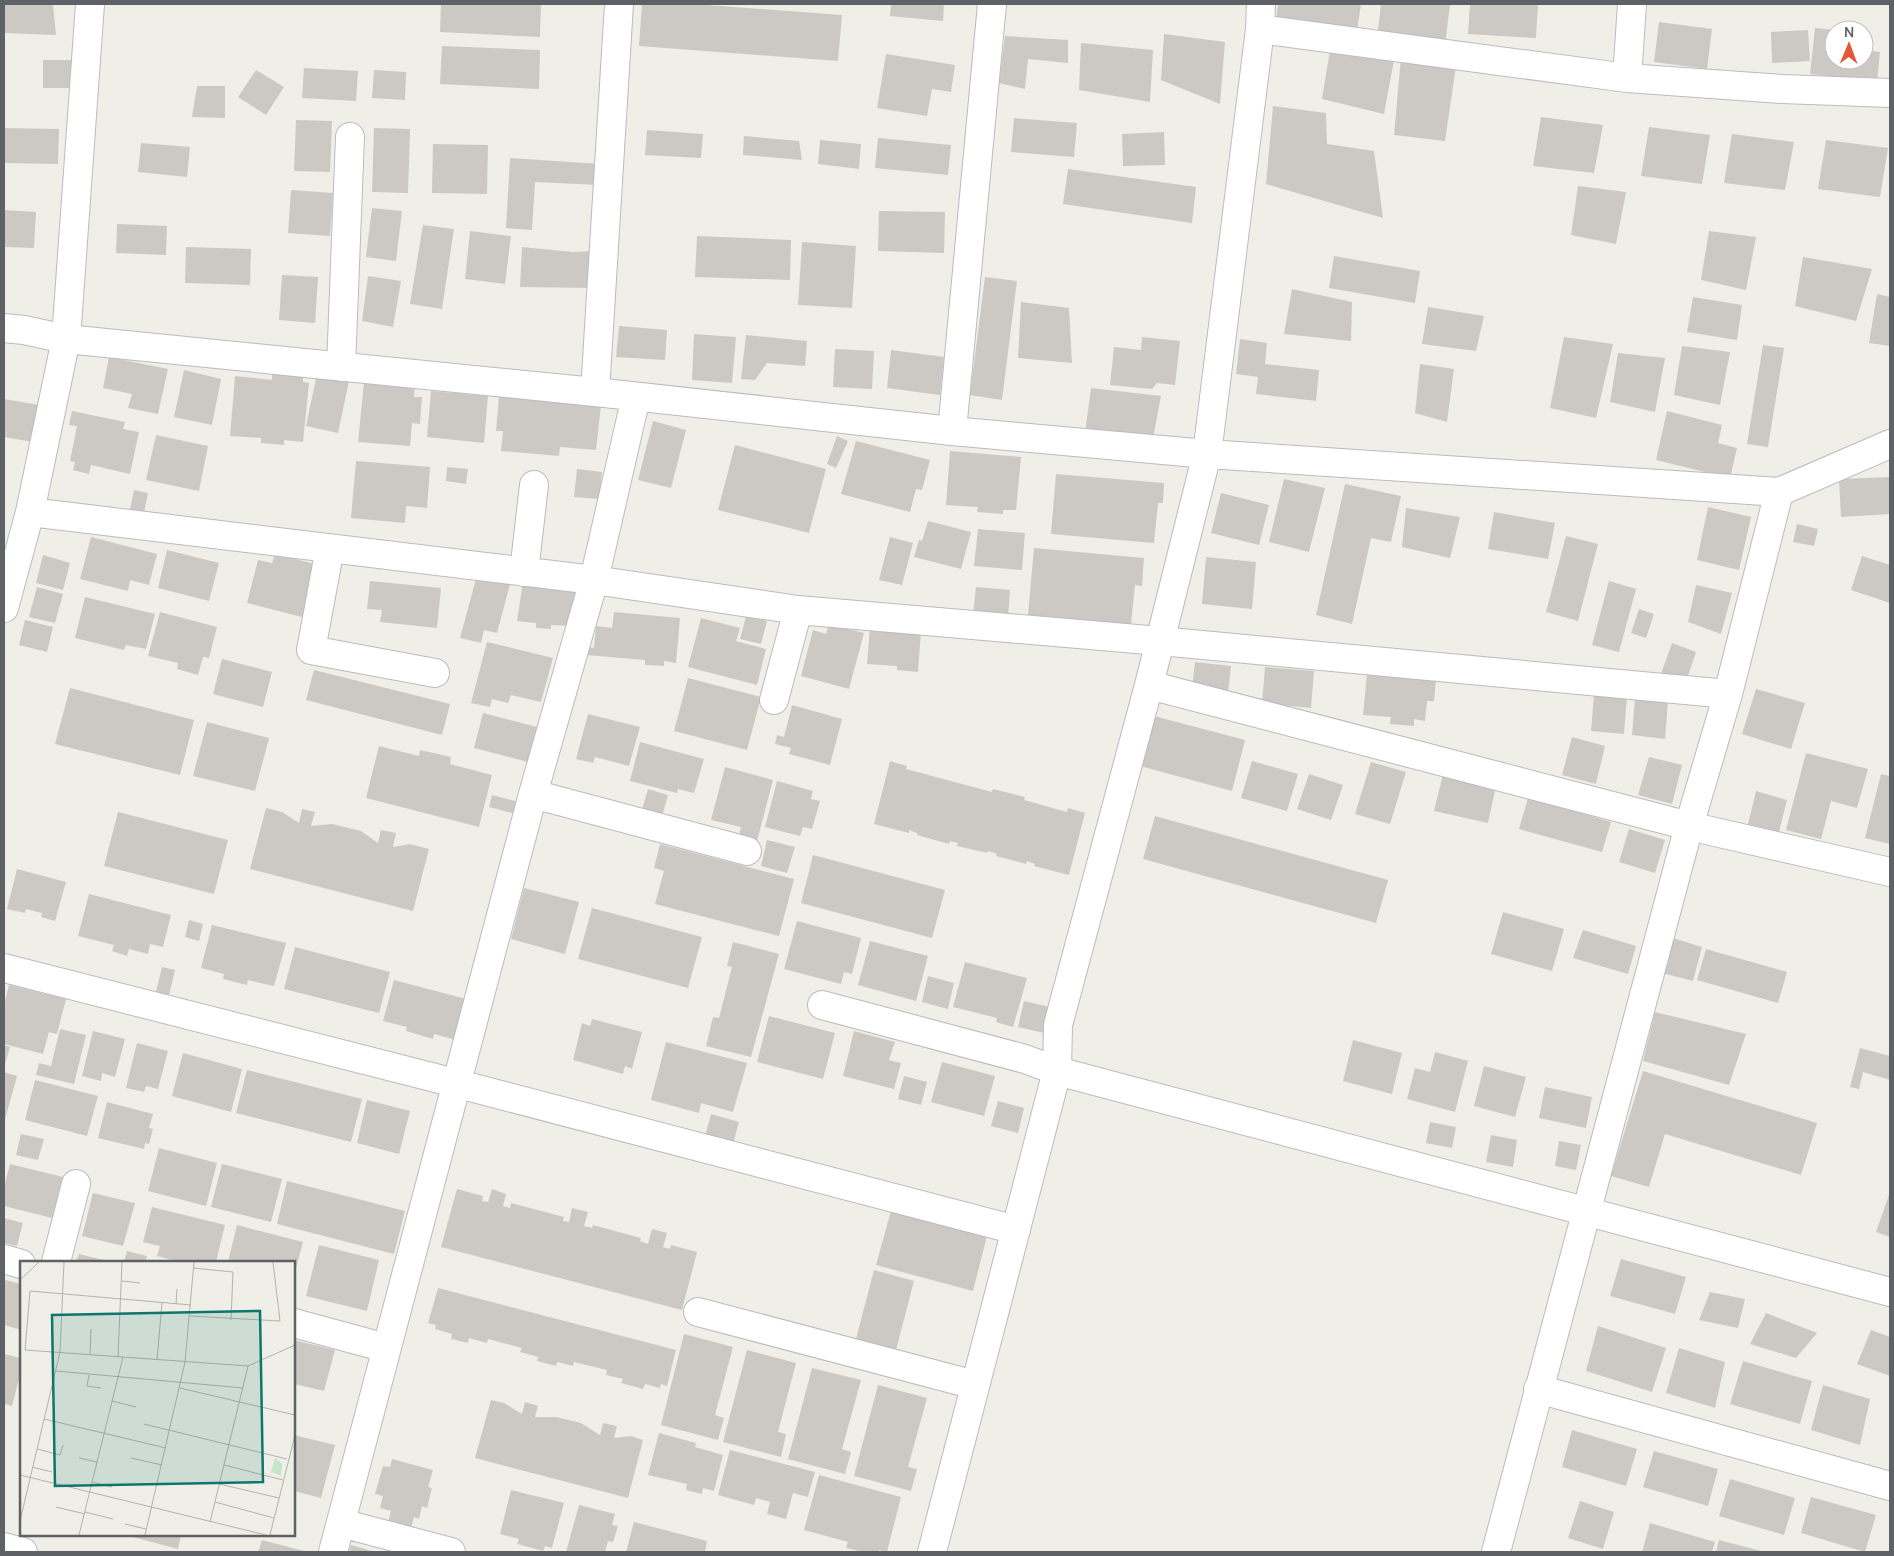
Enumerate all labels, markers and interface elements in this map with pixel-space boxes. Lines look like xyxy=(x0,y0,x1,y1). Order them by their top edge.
north arrow xyxy=(1824,20,1874,70)
text: N xyxy=(1844,22,1854,41)
inset map xyxy=(20,1261,295,1536)

